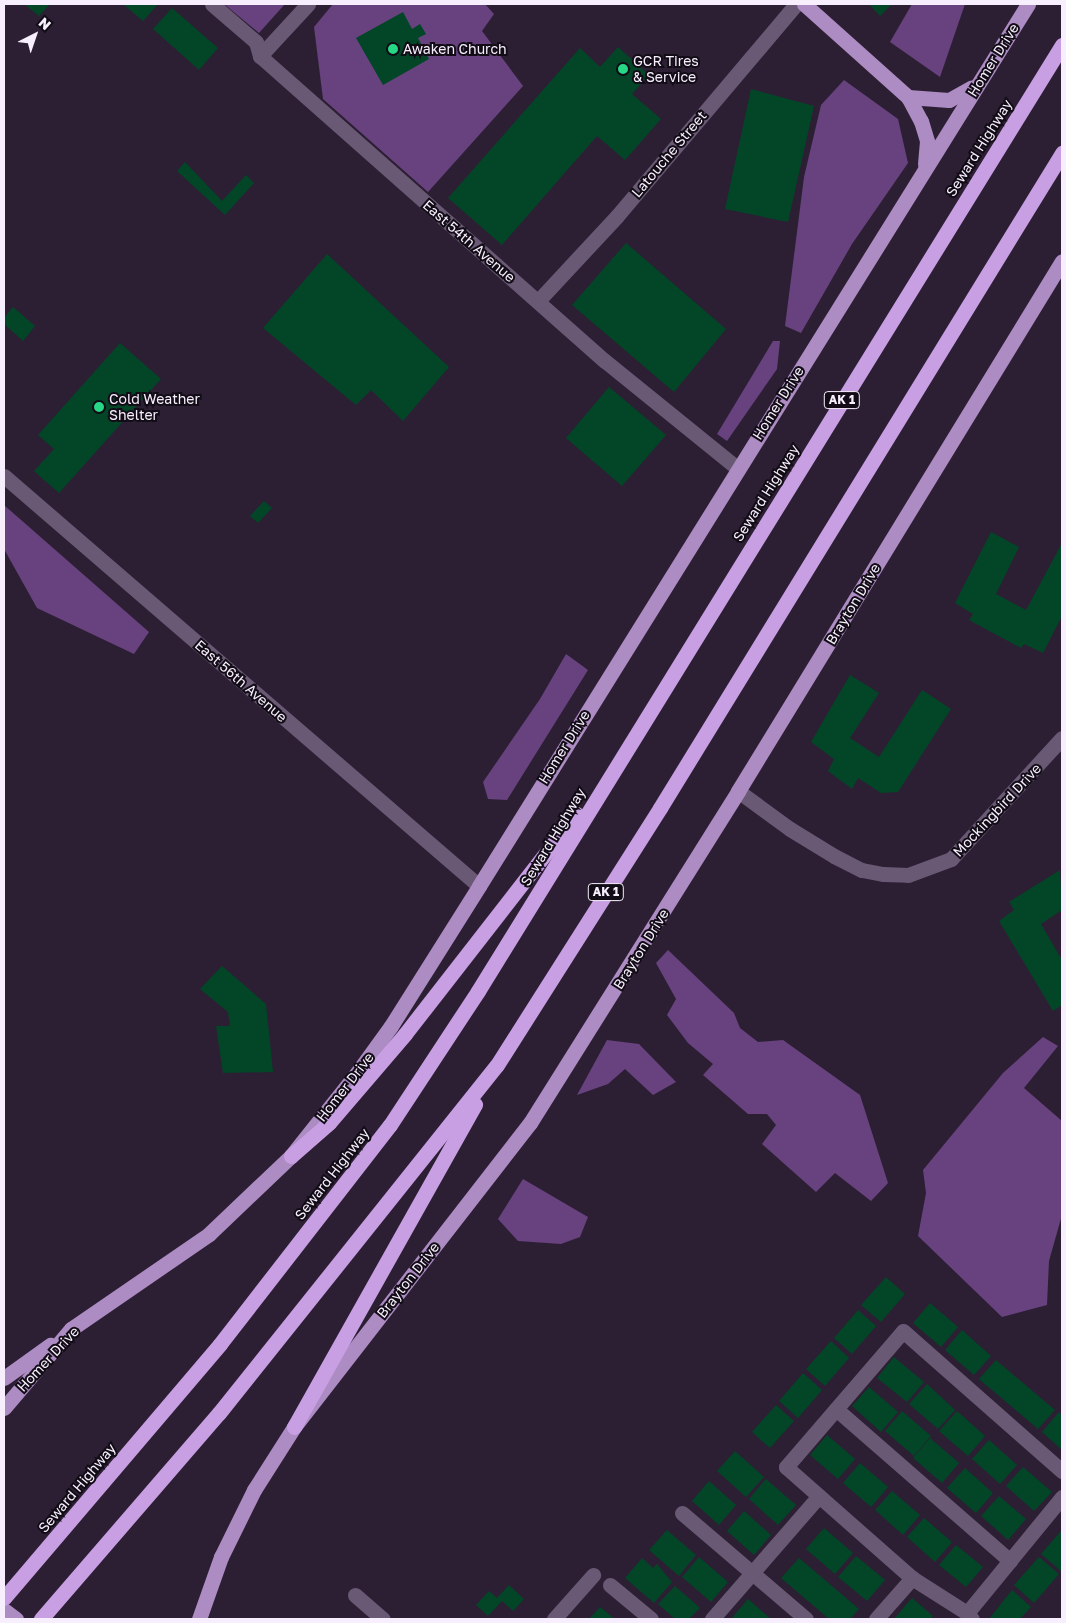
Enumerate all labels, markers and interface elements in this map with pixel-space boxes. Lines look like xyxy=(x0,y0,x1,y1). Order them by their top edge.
north arrow xyxy=(10,10,60,60)
text: N xyxy=(36,13,55,33)
street label: Homer Drive xyxy=(964,20,1022,100)
place label: Awaken Church xyxy=(403,41,507,57)
marker: Awaken Church xyxy=(387,43,399,55)
place label: GCR Tires & Service xyxy=(633,53,699,85)
marker: GCR Tires & Service xyxy=(617,63,629,75)
street label: Seward Highway xyxy=(942,96,1016,200)
street label: Latouche Street xyxy=(628,107,710,201)
street label: East 54th Avenue xyxy=(419,196,519,286)
street label: Homer Drive xyxy=(749,363,807,443)
road number: AK 1 xyxy=(823,390,861,410)
place label: Cold Weather Shelter xyxy=(109,391,200,424)
marker: Cold Weather Shelter xyxy=(93,401,105,413)
street label: Seward Highway xyxy=(729,441,803,545)
street label: Brayton Drive xyxy=(822,561,884,647)
street label: East 56th Avenue xyxy=(192,636,290,726)
street label: Homer Drive xyxy=(535,707,593,787)
street label: Mockingbird Drive xyxy=(949,760,1045,860)
street label: Seward Highway xyxy=(517,785,589,889)
road number: AK 1 xyxy=(587,882,625,902)
street label: Brayton Drive xyxy=(610,906,672,992)
street label: Homer Drive xyxy=(313,1049,377,1125)
street label: Seward Highway xyxy=(291,1125,373,1223)
street label: Brayton Drive xyxy=(373,1239,443,1321)
street label: Homer Drive xyxy=(13,1323,83,1395)
street label: Seward Highway xyxy=(35,1440,119,1536)

